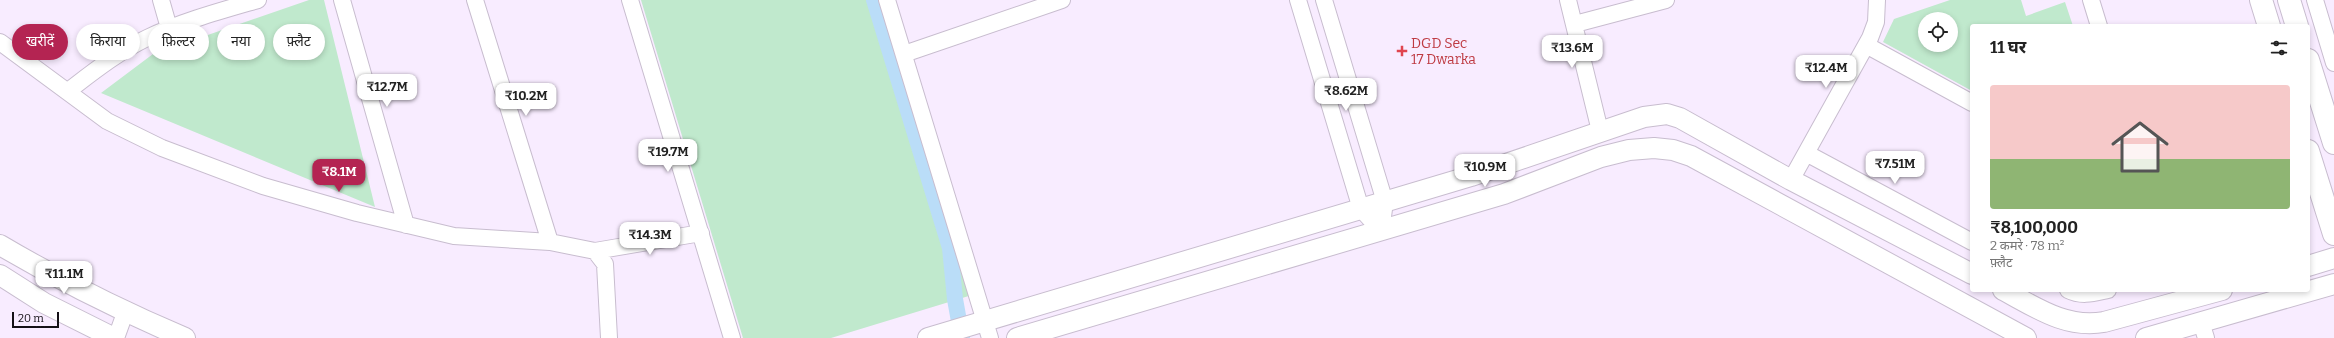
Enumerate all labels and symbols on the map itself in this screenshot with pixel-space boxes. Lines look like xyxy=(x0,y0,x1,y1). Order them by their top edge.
place label: DGD Sec 17 Dwarka xyxy=(1411,35,1476,68)
pin: ₹13.6M xyxy=(1539,35,1605,69)
marker: DGD Sec 17 Dwarka xyxy=(1396,45,1408,57)
pin: ₹12.4M xyxy=(1793,55,1859,89)
pin: ₹12.7M xyxy=(354,74,420,108)
pin: ₹8.62M xyxy=(1313,78,1379,112)
pin: ₹10.2M xyxy=(493,83,559,117)
pin: ₹19.7M xyxy=(635,139,701,173)
pin: ₹7.51M xyxy=(1862,151,1928,185)
pin: ₹10.9M xyxy=(1452,154,1518,188)
pin: ₹8.1M xyxy=(311,159,367,193)
pin: ₹14.3M xyxy=(617,222,683,256)
pin: ₹11.1M xyxy=(31,261,97,295)
scale bar xyxy=(12,310,59,329)

